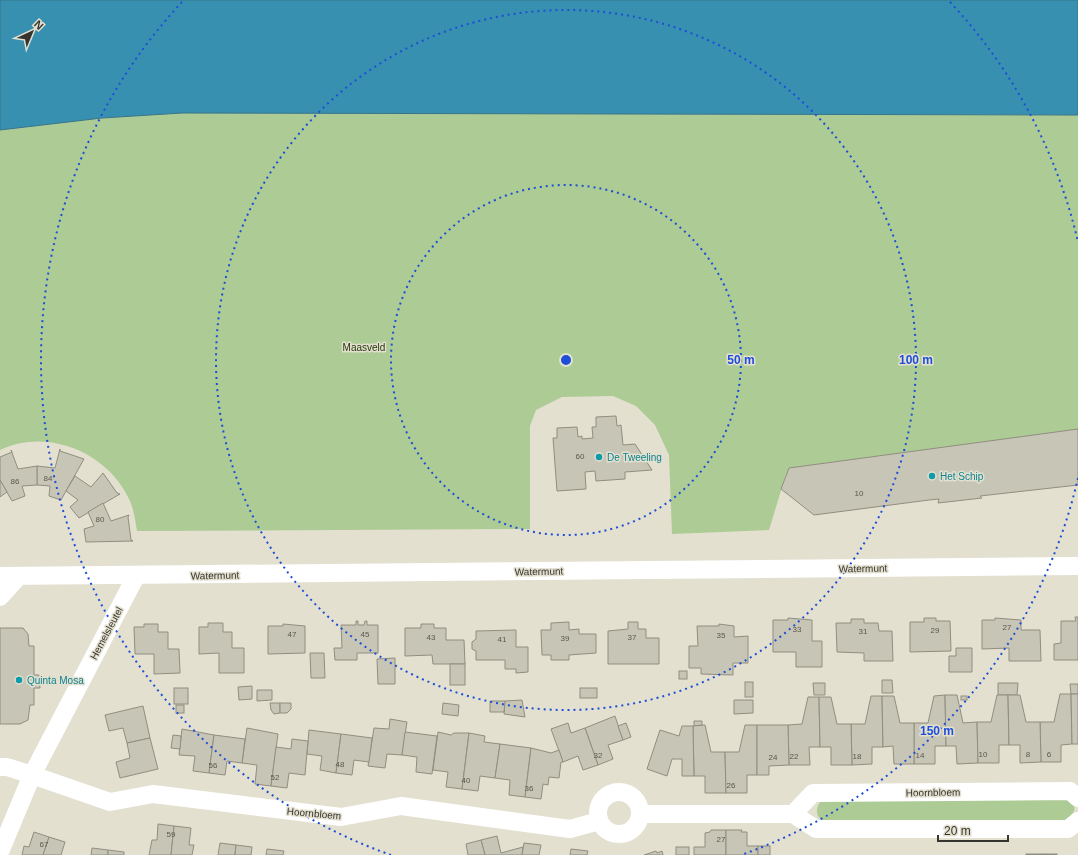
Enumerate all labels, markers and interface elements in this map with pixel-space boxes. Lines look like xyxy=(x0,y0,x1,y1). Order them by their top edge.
north arrow xyxy=(12,12,52,52)
text: N xyxy=(32,18,46,32)
park label: Maasveld xyxy=(343,342,385,353)
centre of rings xyxy=(559,353,573,367)
text: 50 m xyxy=(727,353,755,367)
text: 100 m xyxy=(899,353,933,367)
house number: 60 xyxy=(576,452,585,461)
marker: De Tweeling xyxy=(594,452,604,462)
place label: De Tweeling xyxy=(607,452,662,463)
marker: Het Schip xyxy=(927,471,937,481)
place label: Het Schip xyxy=(940,471,984,482)
house number: 84 xyxy=(44,474,53,483)
house number: 86 xyxy=(11,477,20,486)
house number: 10 xyxy=(855,489,864,498)
house number: 80 xyxy=(96,515,105,524)
street label: Watermunt xyxy=(839,563,888,574)
street label: Watermunt xyxy=(515,566,564,577)
street label: Watermunt xyxy=(191,570,240,581)
street label: Hemelsleutel xyxy=(88,605,125,661)
house number: 27 xyxy=(1003,623,1012,632)
house number: 33 xyxy=(793,625,802,634)
house number: 29 xyxy=(931,626,940,635)
house number: 31 xyxy=(859,627,868,636)
house number: 47 xyxy=(288,630,297,639)
house number: 45 xyxy=(361,630,370,639)
house number: 35 xyxy=(717,631,726,640)
house number: 43 xyxy=(427,633,436,642)
house number: 37 xyxy=(628,633,637,642)
house number: 39 xyxy=(561,634,570,643)
house number: 41 xyxy=(498,635,507,644)
marker: Quinta Mosa xyxy=(14,675,24,685)
place label: Quinta Mosa xyxy=(27,675,84,686)
text: 150 m xyxy=(920,724,954,738)
house number: 10 xyxy=(979,750,988,759)
house number: 8 xyxy=(1026,750,1031,759)
house number: 6 xyxy=(1047,750,1052,759)
house number: 32 xyxy=(594,751,603,760)
house number: 14 xyxy=(916,751,925,760)
house number: 22 xyxy=(790,752,799,761)
house number: 18 xyxy=(853,752,862,761)
house number: 24 xyxy=(769,753,778,762)
house number: 48 xyxy=(336,760,345,769)
house number: 56 xyxy=(209,761,218,770)
house number: 52 xyxy=(271,773,280,782)
house number: 40 xyxy=(462,776,471,785)
house number: 26 xyxy=(727,781,736,790)
house number: 36 xyxy=(525,784,534,793)
street label: Hoornbloem xyxy=(906,787,960,798)
street label: Hoornbloem xyxy=(286,806,342,821)
scale bar xyxy=(938,817,1008,843)
text: 20 m xyxy=(944,824,971,838)
house number: 59 xyxy=(167,830,176,839)
house number: 27 xyxy=(717,835,726,844)
house number: 67 xyxy=(40,840,49,849)

